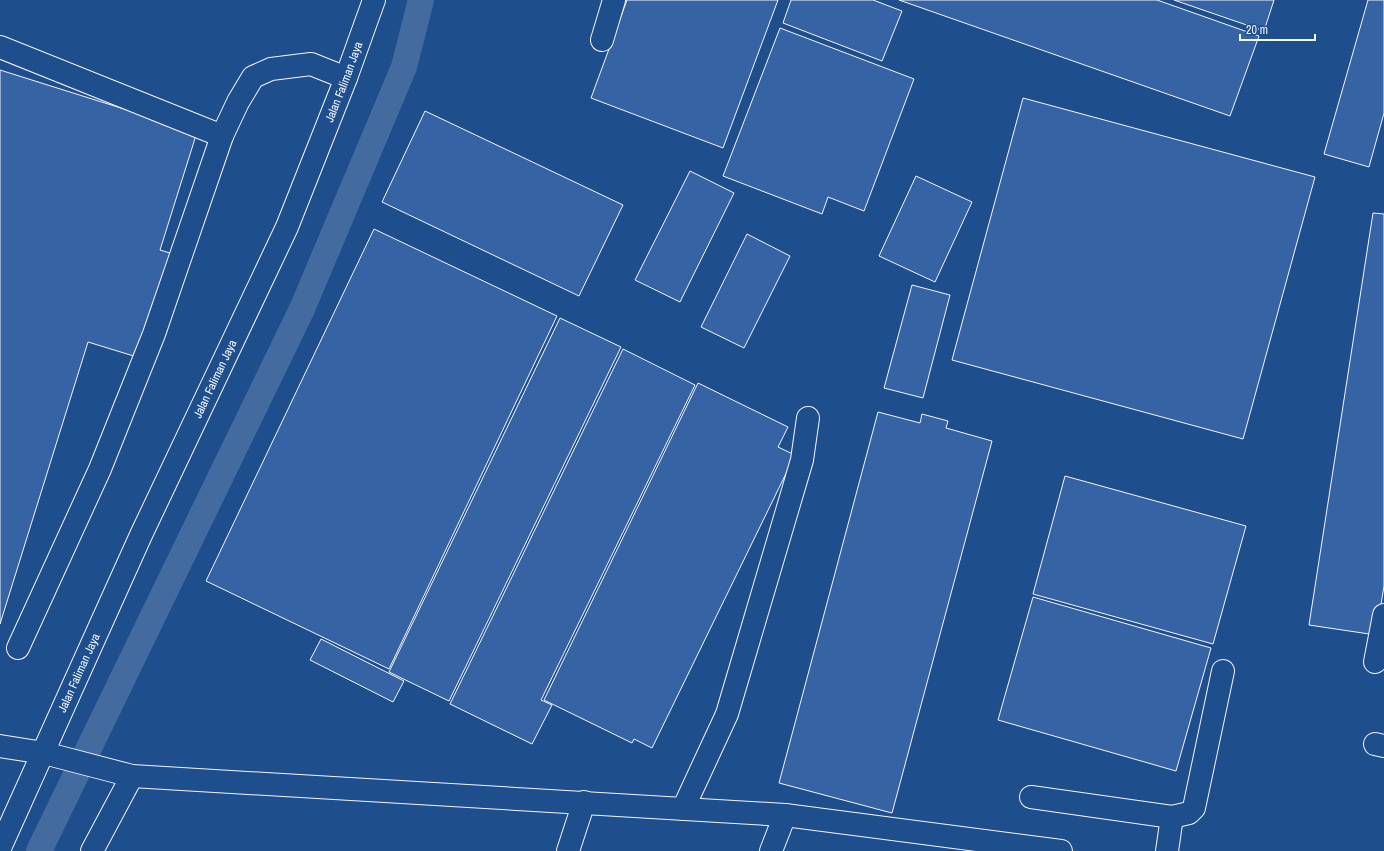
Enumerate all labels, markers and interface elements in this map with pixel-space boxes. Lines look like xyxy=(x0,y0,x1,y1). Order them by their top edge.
scale bar xyxy=(1240,16,1315,42)
text: 20 m xyxy=(1246,22,1268,38)
street label: Jalan Faliman Jaya xyxy=(321,39,367,125)
street label: Jalan Faliman Jaya xyxy=(190,337,241,421)
street label: Jalan Faliman Jaya xyxy=(54,630,104,715)

